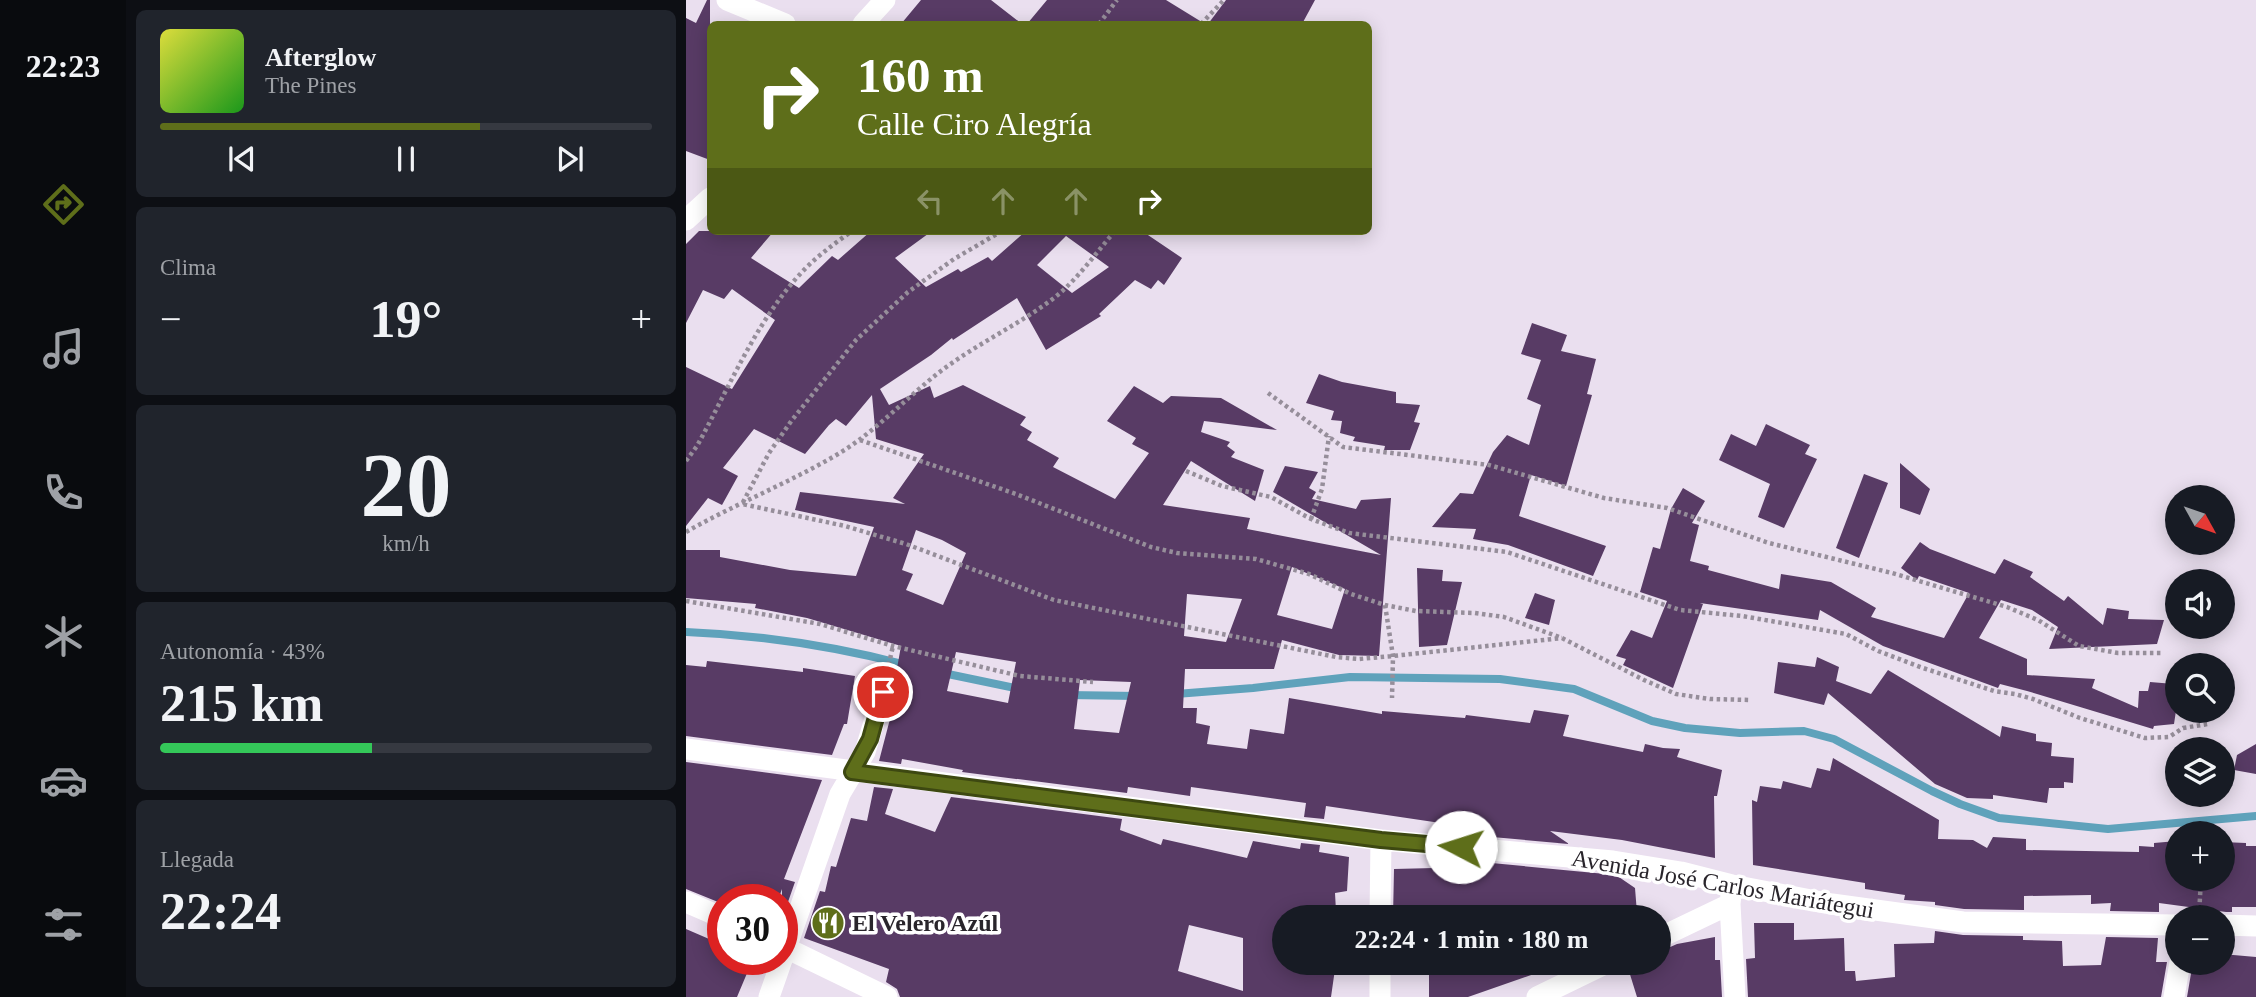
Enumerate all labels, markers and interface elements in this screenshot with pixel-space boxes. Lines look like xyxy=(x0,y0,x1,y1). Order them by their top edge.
text: Afterglow xyxy=(265,43,376,72)
text: 22:23 xyxy=(26,48,100,84)
text: 160 m xyxy=(857,48,984,103)
icon: right xyxy=(742,49,833,140)
text: The Pines xyxy=(265,73,356,98)
text: Calle Ciro Alegría xyxy=(857,106,1092,142)
icon: previous xyxy=(223,140,261,178)
icon: pause xyxy=(387,140,425,178)
icon: next xyxy=(551,140,589,178)
icon: directions xyxy=(39,180,88,229)
icon: left xyxy=(911,182,949,220)
icon: ahead xyxy=(984,182,1022,220)
icon: ahead xyxy=(1057,182,1095,220)
icon: right xyxy=(1130,182,1168,220)
text: Clima xyxy=(160,255,216,280)
text: 19° xyxy=(370,291,442,348)
text: − xyxy=(160,298,181,340)
text: + xyxy=(631,298,652,340)
icon: music xyxy=(39,324,88,373)
text: 20 xyxy=(361,435,452,536)
icon: phone xyxy=(39,468,88,517)
north arrow xyxy=(2165,485,2235,555)
map controls xyxy=(2165,485,2235,975)
text: km/h xyxy=(382,531,430,556)
button: sound xyxy=(2165,569,2235,639)
icon: climate xyxy=(39,612,88,661)
text: Autonomía · 43% xyxy=(160,639,325,664)
button: search xyxy=(2165,653,2235,723)
pin xyxy=(853,662,913,722)
icon: arrive xyxy=(864,673,902,711)
text: 215 km xyxy=(160,675,323,732)
button: layers xyxy=(2165,737,2235,807)
icon: car xyxy=(39,756,88,805)
position arrow xyxy=(1424,810,1498,884)
button: + xyxy=(2165,821,2235,891)
street label: Avenida José Carlos Mariátegui xyxy=(1570,845,1877,923)
text: Llegada xyxy=(160,847,234,872)
text: 22:24 xyxy=(160,883,281,940)
speed limit sign: 30 xyxy=(707,884,798,975)
icon: filters xyxy=(39,900,88,949)
restaurant icon: El Velero Azúl xyxy=(809,904,847,942)
button: − xyxy=(2165,905,2235,975)
place label: El Velero Azúl xyxy=(852,910,999,936)
text: 22:24 · 1 min · 180 m xyxy=(1355,925,1589,954)

